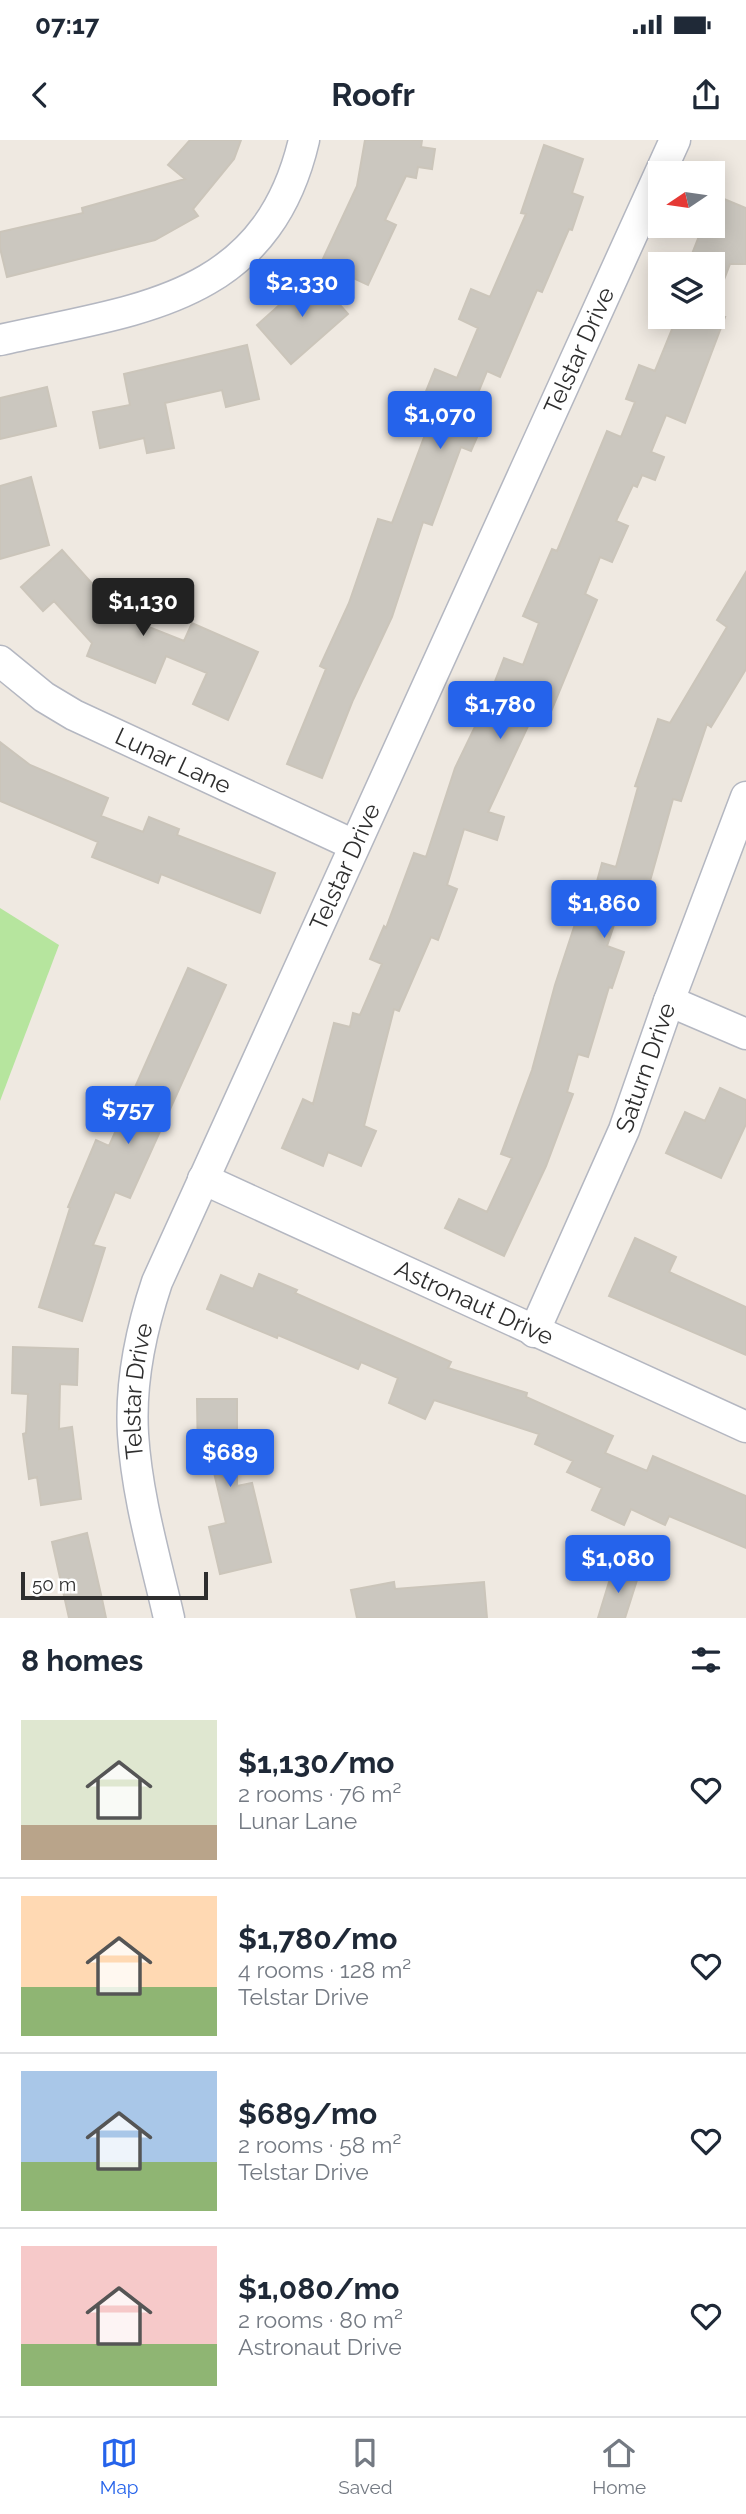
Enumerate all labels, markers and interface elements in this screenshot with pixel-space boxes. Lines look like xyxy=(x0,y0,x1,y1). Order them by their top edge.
text: 07:17 xyxy=(35,10,99,40)
icon: back xyxy=(21,76,59,114)
text: Roofr xyxy=(331,76,415,113)
icon: share xyxy=(687,76,725,114)
north arrow xyxy=(648,161,724,238)
map controls xyxy=(648,161,725,329)
button: layers xyxy=(648,252,725,329)
pin: $2,330 xyxy=(245,260,359,319)
text: $2,330 xyxy=(266,268,338,295)
street label: Telstar Drive xyxy=(537,282,620,419)
pin: $1,070 xyxy=(383,392,497,451)
text: $1,070 xyxy=(404,400,476,427)
pin: $1,130 xyxy=(86,578,200,638)
text: $1,130 xyxy=(108,587,178,614)
pin: $1,780 xyxy=(443,682,557,741)
text: $1,780 xyxy=(464,690,536,717)
street label: Lunar Lane xyxy=(111,721,236,800)
street label: Telstar Drive xyxy=(303,799,386,935)
pin: $1,860 xyxy=(547,880,661,940)
text: $1,860 xyxy=(567,889,641,916)
street label: Saturn Drive xyxy=(609,999,681,1137)
pin: $757 xyxy=(87,1086,169,1146)
text: $757 xyxy=(102,1095,154,1122)
street label: Astronaut Drive xyxy=(391,1254,558,1351)
street label: Telstar Drive xyxy=(117,1320,158,1461)
pin: $689 xyxy=(189,1430,271,1489)
text: $689 xyxy=(202,1438,258,1465)
pin: $1,080 xyxy=(561,1536,675,1595)
text: $1,080 xyxy=(581,1544,655,1571)
scale bar xyxy=(21,1569,208,1601)
text: 50 m xyxy=(32,1573,76,1595)
icon: filters xyxy=(687,1641,725,1679)
text: 8 homes xyxy=(21,1643,143,1678)
text: $1,130/mo xyxy=(238,1745,395,1780)
icon: home xyxy=(77,1748,161,1832)
icon: heart xyxy=(687,1771,725,1809)
text: 2 rooms · 76 m² xyxy=(238,1780,401,1807)
text: Lunar Lane xyxy=(238,1807,357,1834)
text: $1,780/mo xyxy=(238,1921,397,1956)
icon: home xyxy=(77,1924,161,2008)
icon: heart xyxy=(687,1947,725,1985)
text: 4 rooms · 128 m² xyxy=(238,1956,411,1983)
text: Telstar Drive xyxy=(238,1983,369,2010)
text: $689/mo xyxy=(238,2096,377,2131)
icon: home xyxy=(77,2099,161,2183)
icon: heart xyxy=(687,2122,725,2160)
text: 2 rooms · 58 m² xyxy=(238,2131,401,2158)
text: Telstar Drive xyxy=(238,2158,369,2185)
text: $1,080/mo xyxy=(238,2271,400,2306)
icon: home xyxy=(77,2274,161,2358)
icon: heart xyxy=(687,2297,725,2335)
text: 2 rooms · 80 m² xyxy=(238,2306,403,2333)
text: Astronaut Drive xyxy=(238,2333,402,2360)
tab: Map xyxy=(100,2434,139,2498)
tab: Saved xyxy=(338,2434,393,2498)
tab: Home xyxy=(592,2434,646,2498)

